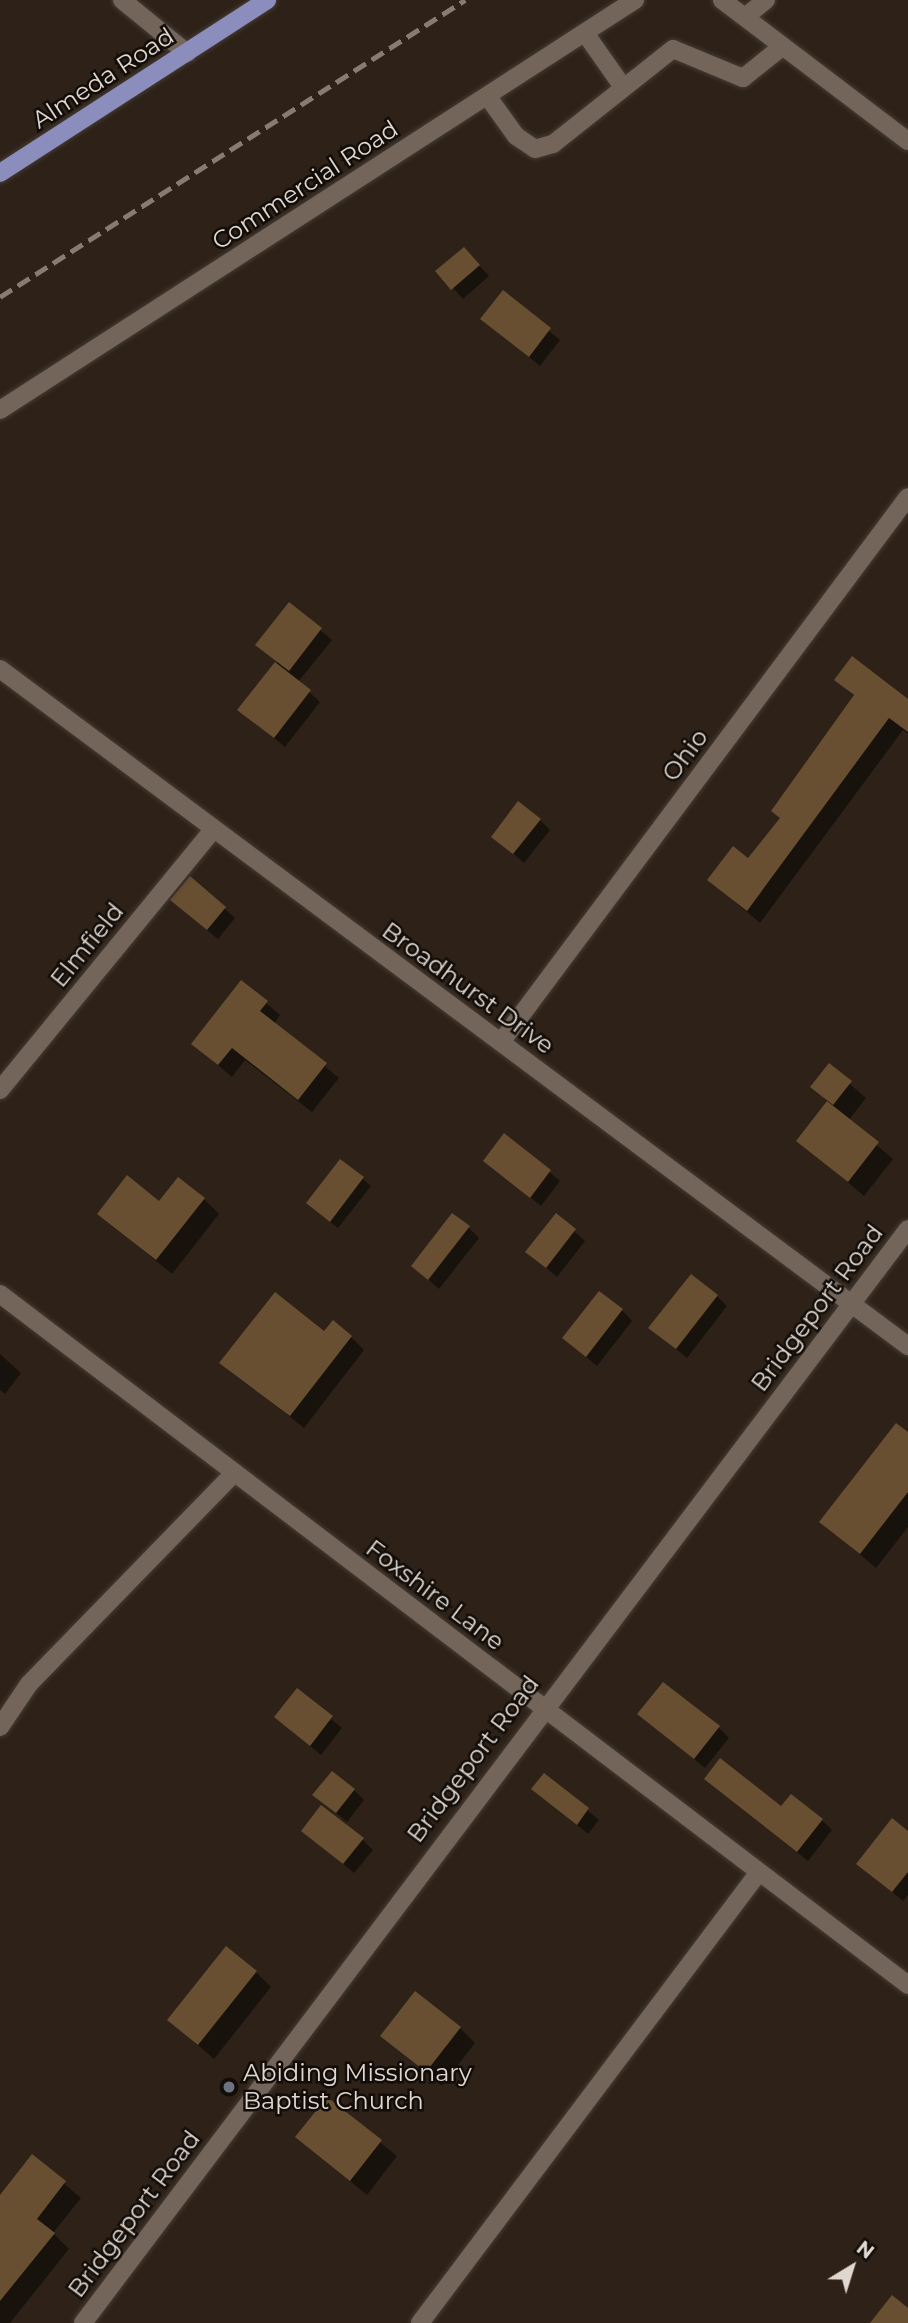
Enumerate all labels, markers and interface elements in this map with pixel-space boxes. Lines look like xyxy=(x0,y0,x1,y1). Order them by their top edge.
street label: Almeda Road xyxy=(27,22,179,134)
street label: Commercial Road xyxy=(207,114,403,256)
street label: Ohio xyxy=(656,723,714,787)
street label: Elmfield xyxy=(44,897,130,993)
street label: Broadhurst Drive xyxy=(376,916,560,1060)
street label: Bridgeport Road xyxy=(745,1219,889,1397)
street label: Foxshire Lane xyxy=(360,1534,510,1656)
street label: Bridgeport Road xyxy=(401,1670,545,1848)
place label: Abiding Missionary Baptist Church xyxy=(243,2059,472,2115)
marker: Abiding Missionary Baptist Church xyxy=(221,2079,237,2095)
street label: Bridgeport Road xyxy=(62,2125,206,2303)
north arrow xyxy=(817,2232,887,2302)
text: N xyxy=(852,2236,878,2264)

